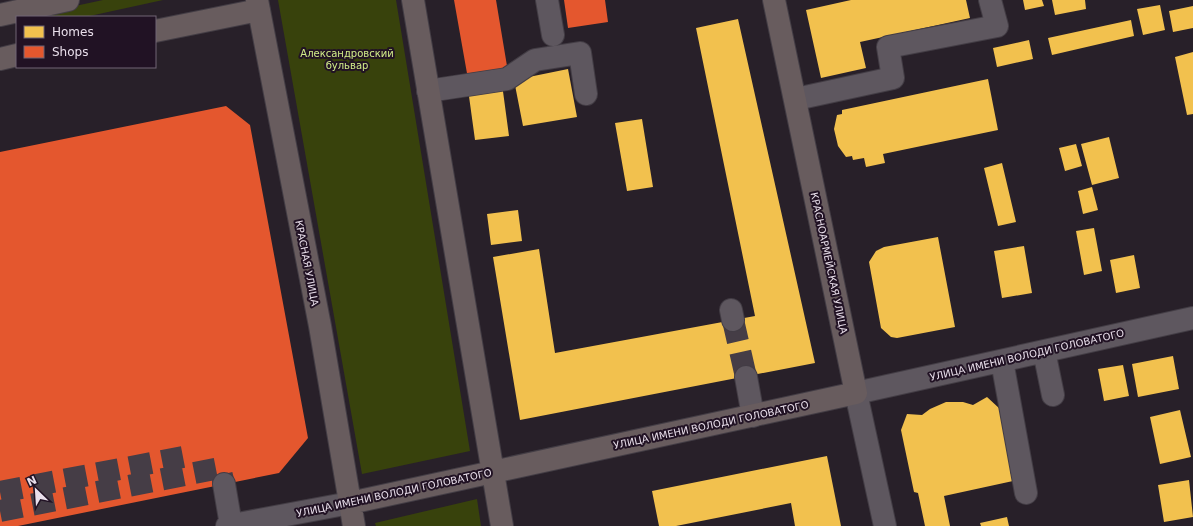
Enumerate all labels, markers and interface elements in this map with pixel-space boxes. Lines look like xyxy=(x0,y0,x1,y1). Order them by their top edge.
legend xyxy=(16,16,156,68)
text: Homes xyxy=(52,25,94,39)
text: Shops xyxy=(52,45,88,59)
park label: Александровский бульвар xyxy=(300,48,394,71)
street label: КРАСНОАРМЕЙСКАЯ УЛИЦА xyxy=(809,191,850,335)
street label: КРАСНАЯ УЛИЦА xyxy=(293,219,321,307)
street label: УЛИЦА ИМЕНИ ВОЛОДИ ГОЛОВАТОГО xyxy=(929,327,1125,383)
street label: УЛИЦА ИМЕНИ ВОЛОДИ ГОЛОВАТОГО xyxy=(612,399,810,451)
street label: УЛИЦА ИМЕНИ ВОЛОДИ ГОЛОВАТОГО xyxy=(295,467,493,519)
north arrow xyxy=(16,470,56,510)
text: N xyxy=(25,474,39,489)

